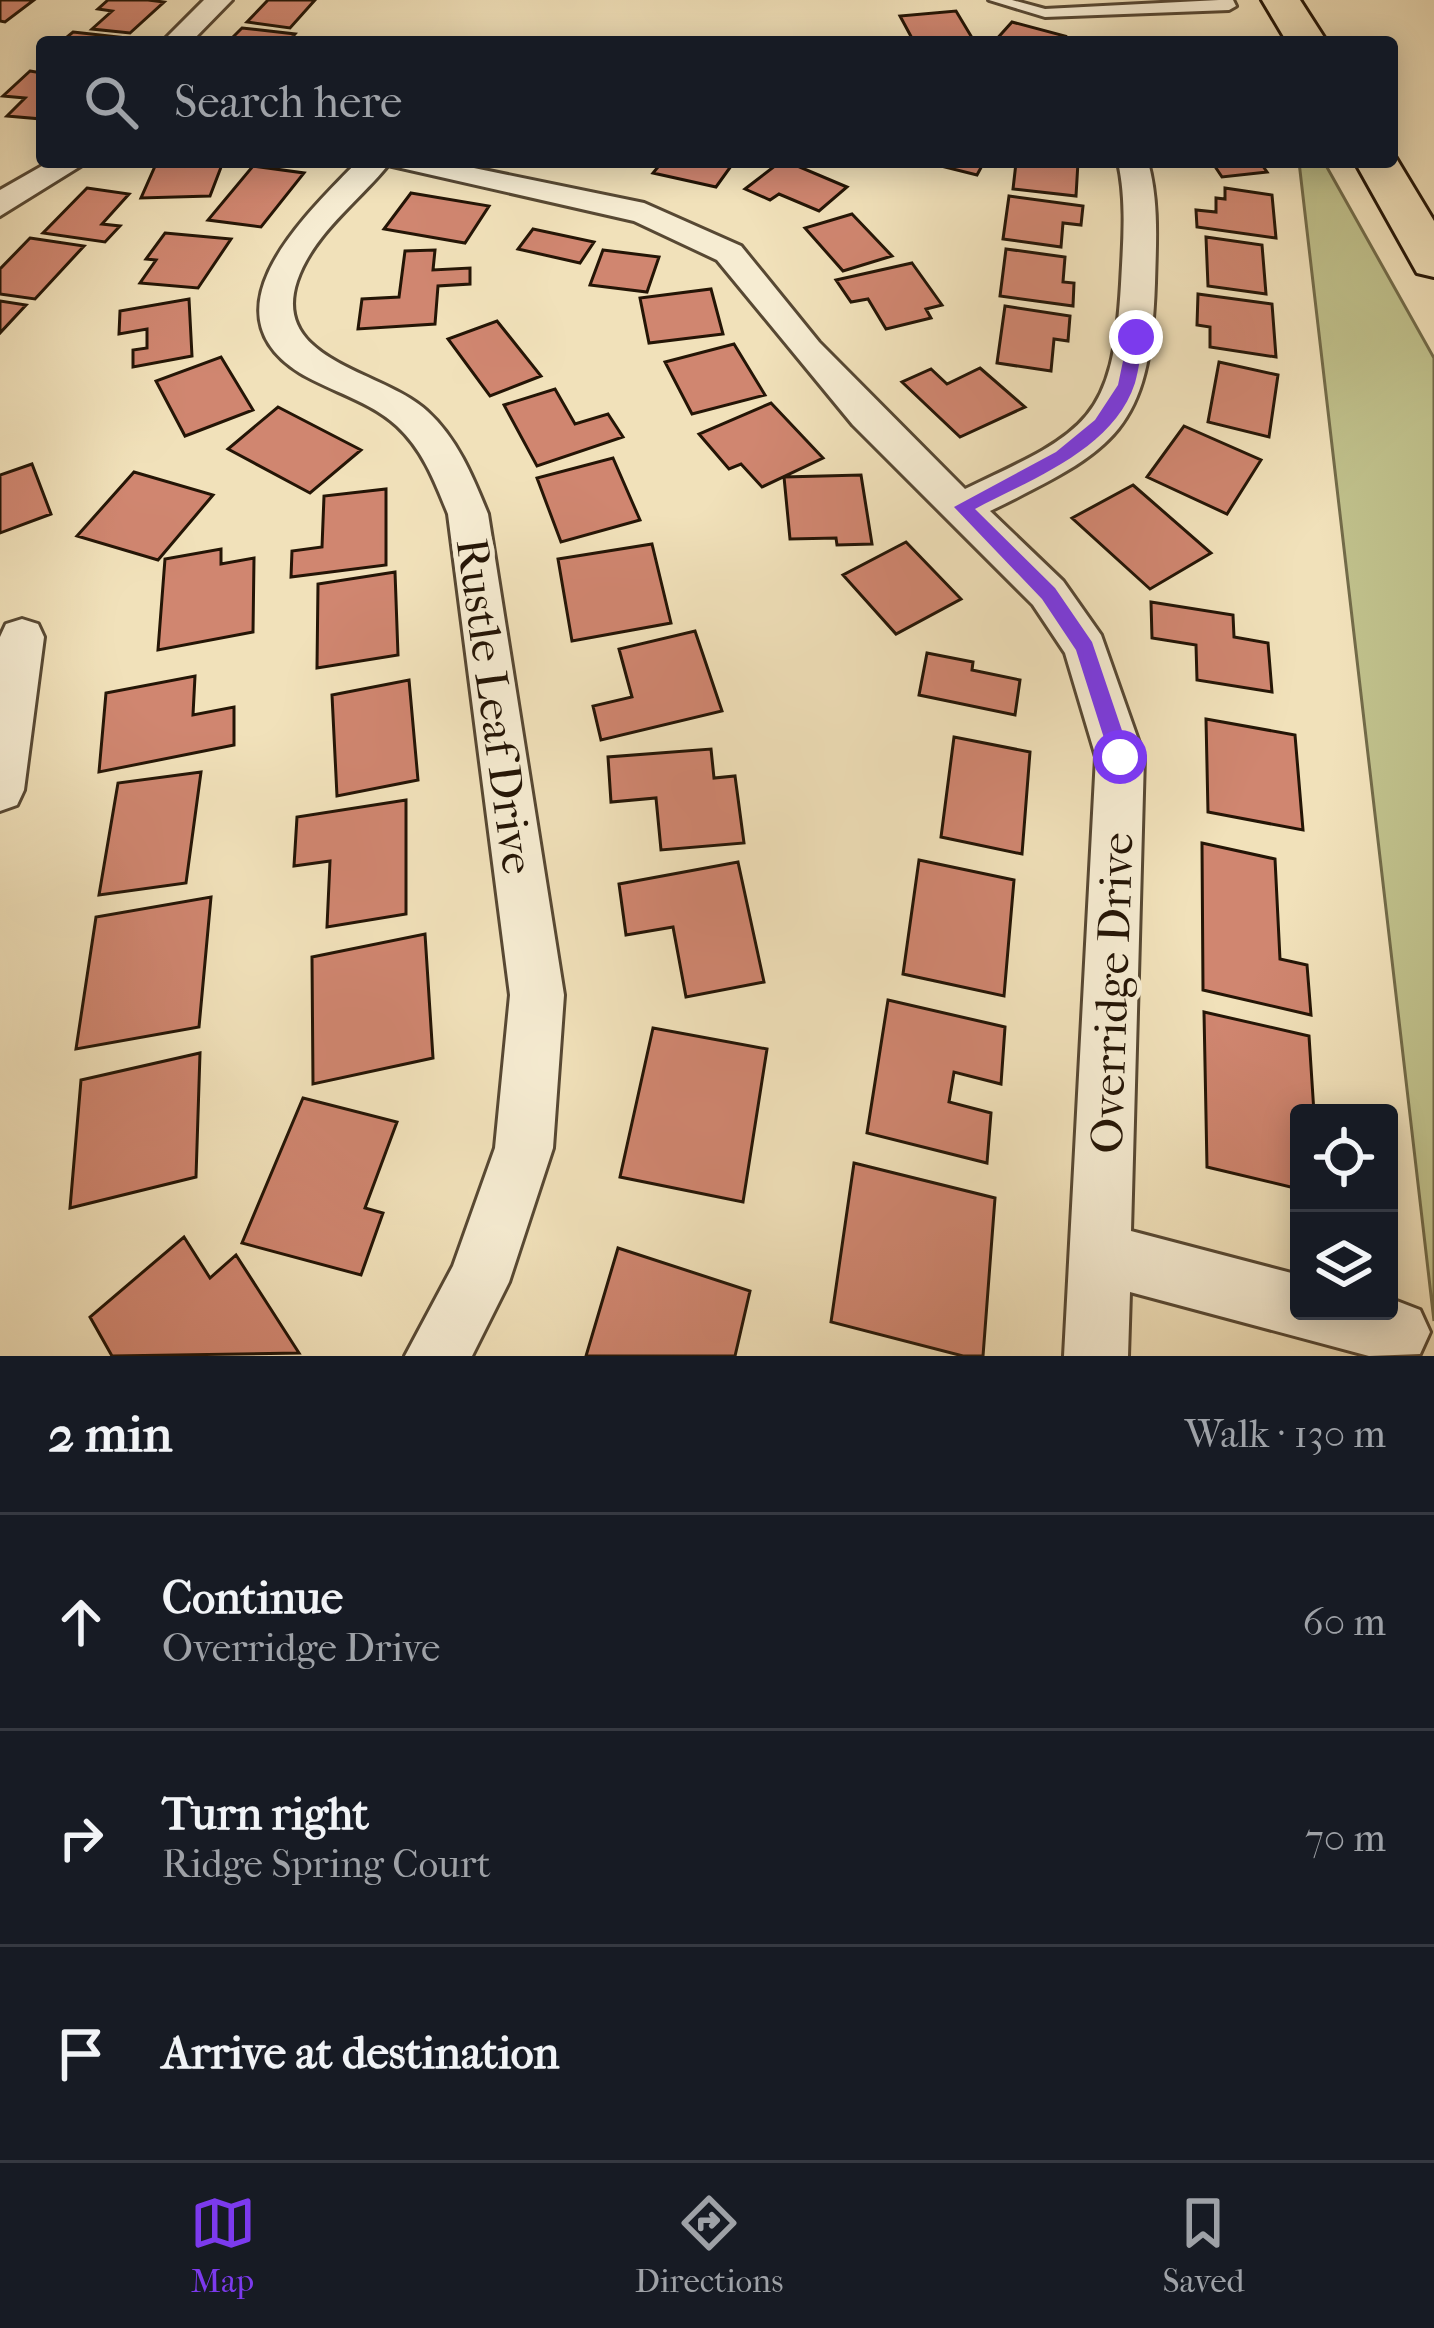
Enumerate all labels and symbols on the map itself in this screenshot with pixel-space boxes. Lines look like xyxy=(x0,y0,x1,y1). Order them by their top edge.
route end xyxy=(1109,310,1163,364)
street label: Rustle Leaf Drive xyxy=(445,535,544,878)
route start xyxy=(1093,730,1147,784)
street label: Overridge Drive xyxy=(1080,832,1145,1154)

